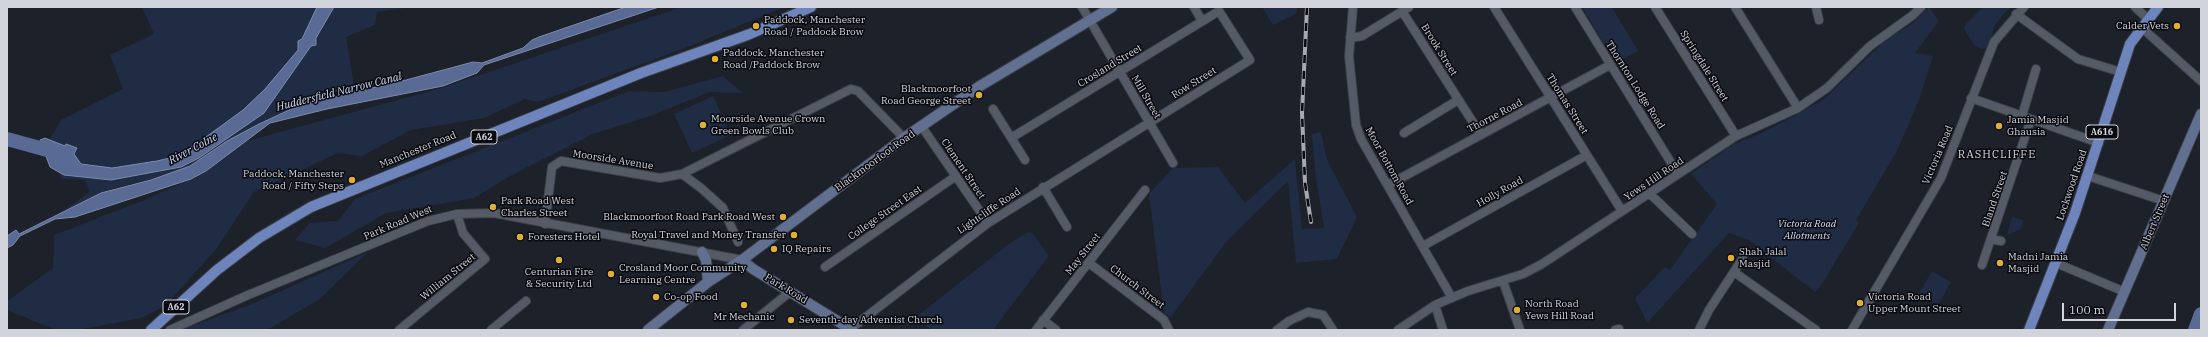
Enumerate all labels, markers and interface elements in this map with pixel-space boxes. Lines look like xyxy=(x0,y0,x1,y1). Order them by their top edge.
place label: Paddock, Manchester Road / Paddock Brow xyxy=(764,14,865,38)
place label: Calder Vets xyxy=(2116,20,2169,32)
marker: Paddock, Manchester Road / Paddock Brow xyxy=(751,21,761,31)
marker: Calder Vets xyxy=(2172,21,2182,31)
street label: Brook Street xyxy=(1418,22,1460,78)
street label: Springdale Street xyxy=(1677,28,1731,104)
street label: Thornton Lodge Road xyxy=(1603,39,1667,131)
street label: Crosland Street xyxy=(1076,42,1144,90)
place label: Paddock, Manchester Road /Paddock Brow xyxy=(723,47,824,70)
marker: Paddock, Manchester Road /Paddock Brow xyxy=(710,54,720,64)
street label: Row Street xyxy=(1169,65,1219,101)
water label: Huddersfield Narrow Canal xyxy=(275,70,403,114)
street label: Thomas Street xyxy=(1544,72,1590,136)
street label: Mill Street xyxy=(1129,73,1163,121)
place label: Blackmoorfoot Road George Street xyxy=(881,83,971,106)
marker: Blackmoorfoot Road George Street xyxy=(974,90,984,100)
street label: Thorne Road xyxy=(1465,96,1525,136)
place label: Moorside Avenue Crown Green Bowls Club xyxy=(711,113,825,136)
place label: Jamia Masjid Ghausia xyxy=(2007,114,2069,138)
marker: Moorside Avenue Crown Green Bowls Club xyxy=(698,120,708,130)
marker: Jamia Masjid Ghausia xyxy=(1994,121,2004,131)
street label: Victoria Road xyxy=(1920,124,1956,186)
street label: Moor Bottom Road xyxy=(1363,125,1415,207)
road number: A616 xyxy=(2086,125,2118,139)
street label: Blackmoorfoot Road xyxy=(833,128,917,194)
street label: Manchester Road xyxy=(378,129,458,171)
road number: A62 xyxy=(471,130,497,144)
water label: River Colne xyxy=(166,131,220,167)
street label: Clement Street xyxy=(938,137,988,201)
street label: Moorside Avenue xyxy=(572,148,654,172)
district label: RASHCLIFFE xyxy=(1958,148,2036,162)
street label: Lockwood Road xyxy=(2054,148,2090,222)
street label: Yews Hill Road xyxy=(1622,155,1686,203)
place label: Paddock, Manchester Road / Fifty Steps xyxy=(243,168,344,192)
street label: Bland Street xyxy=(1980,170,2010,228)
street label: Holly Road xyxy=(1475,174,1525,210)
marker: Paddock, Manchester Road / Fifty Steps xyxy=(347,175,357,185)
street label: College Street East xyxy=(846,183,924,243)
street label: Lightcliffe Road xyxy=(955,185,1023,237)
street label: Albert Street xyxy=(2138,192,2172,252)
place label: Park Road West Charles Street xyxy=(501,195,574,218)
marker: Park Road West Charles Street xyxy=(488,202,498,212)
street label: Park Road West xyxy=(362,203,434,243)
place label: Blackmoorfoot Road Park Road West xyxy=(603,211,775,223)
marker: Blackmoorfoot Road Park Road West xyxy=(778,212,788,222)
park label: Victoria Road Allotments xyxy=(1778,218,1836,242)
place label: Royal Travel and Money Transfer xyxy=(631,229,786,241)
marker: Royal Travel and Money Transfer xyxy=(789,230,799,240)
place label: Foresters Hotel xyxy=(528,231,600,243)
street label: May Street xyxy=(1063,231,1103,277)
marker: Foresters Hotel xyxy=(515,232,525,242)
place label: IQ Repairs xyxy=(782,243,831,255)
marker: IQ Repairs xyxy=(769,244,779,254)
place label: Shah Jalal Masjid xyxy=(1739,246,1787,270)
street label: William Street xyxy=(418,251,478,303)
place label: Madni Jamia Masjid xyxy=(2008,251,2068,274)
marker: Shah Jalal Masjid xyxy=(1726,253,1736,263)
marker: Centurian Fire & Security Ltd xyxy=(554,255,564,265)
marker: Madni Jamia Masjid xyxy=(1995,258,2005,268)
place label: Crosland Moor Community Learning Centre xyxy=(619,262,746,286)
street label: Church Street xyxy=(1107,263,1167,311)
place label: Centurian Fire & Security Ltd xyxy=(525,266,593,290)
marker: Crosland Moor Community Learning Centre xyxy=(606,269,616,279)
street label: Park Road xyxy=(762,271,810,307)
place label: Co-op Food xyxy=(664,291,718,303)
place label: Victoria Road Upper Mount Street xyxy=(1868,291,1961,314)
marker: Co-op Food xyxy=(651,292,661,302)
scale bar xyxy=(2064,295,2178,321)
place label: North Road Yews Hill Road xyxy=(1525,298,1594,322)
marker: Victoria Road Upper Mount Street xyxy=(1855,298,1865,308)
road number: A62 xyxy=(163,300,189,314)
marker: Mr Mechanic xyxy=(739,300,749,310)
text: 100 m xyxy=(2069,302,2105,317)
marker: North Road Yews Hill Road xyxy=(1512,305,1522,315)
place label: Mr Mechanic xyxy=(713,311,775,323)
place label: Seventh-day Adventist Church xyxy=(799,314,942,326)
marker: Seventh-day Adventist Church xyxy=(786,315,796,325)

